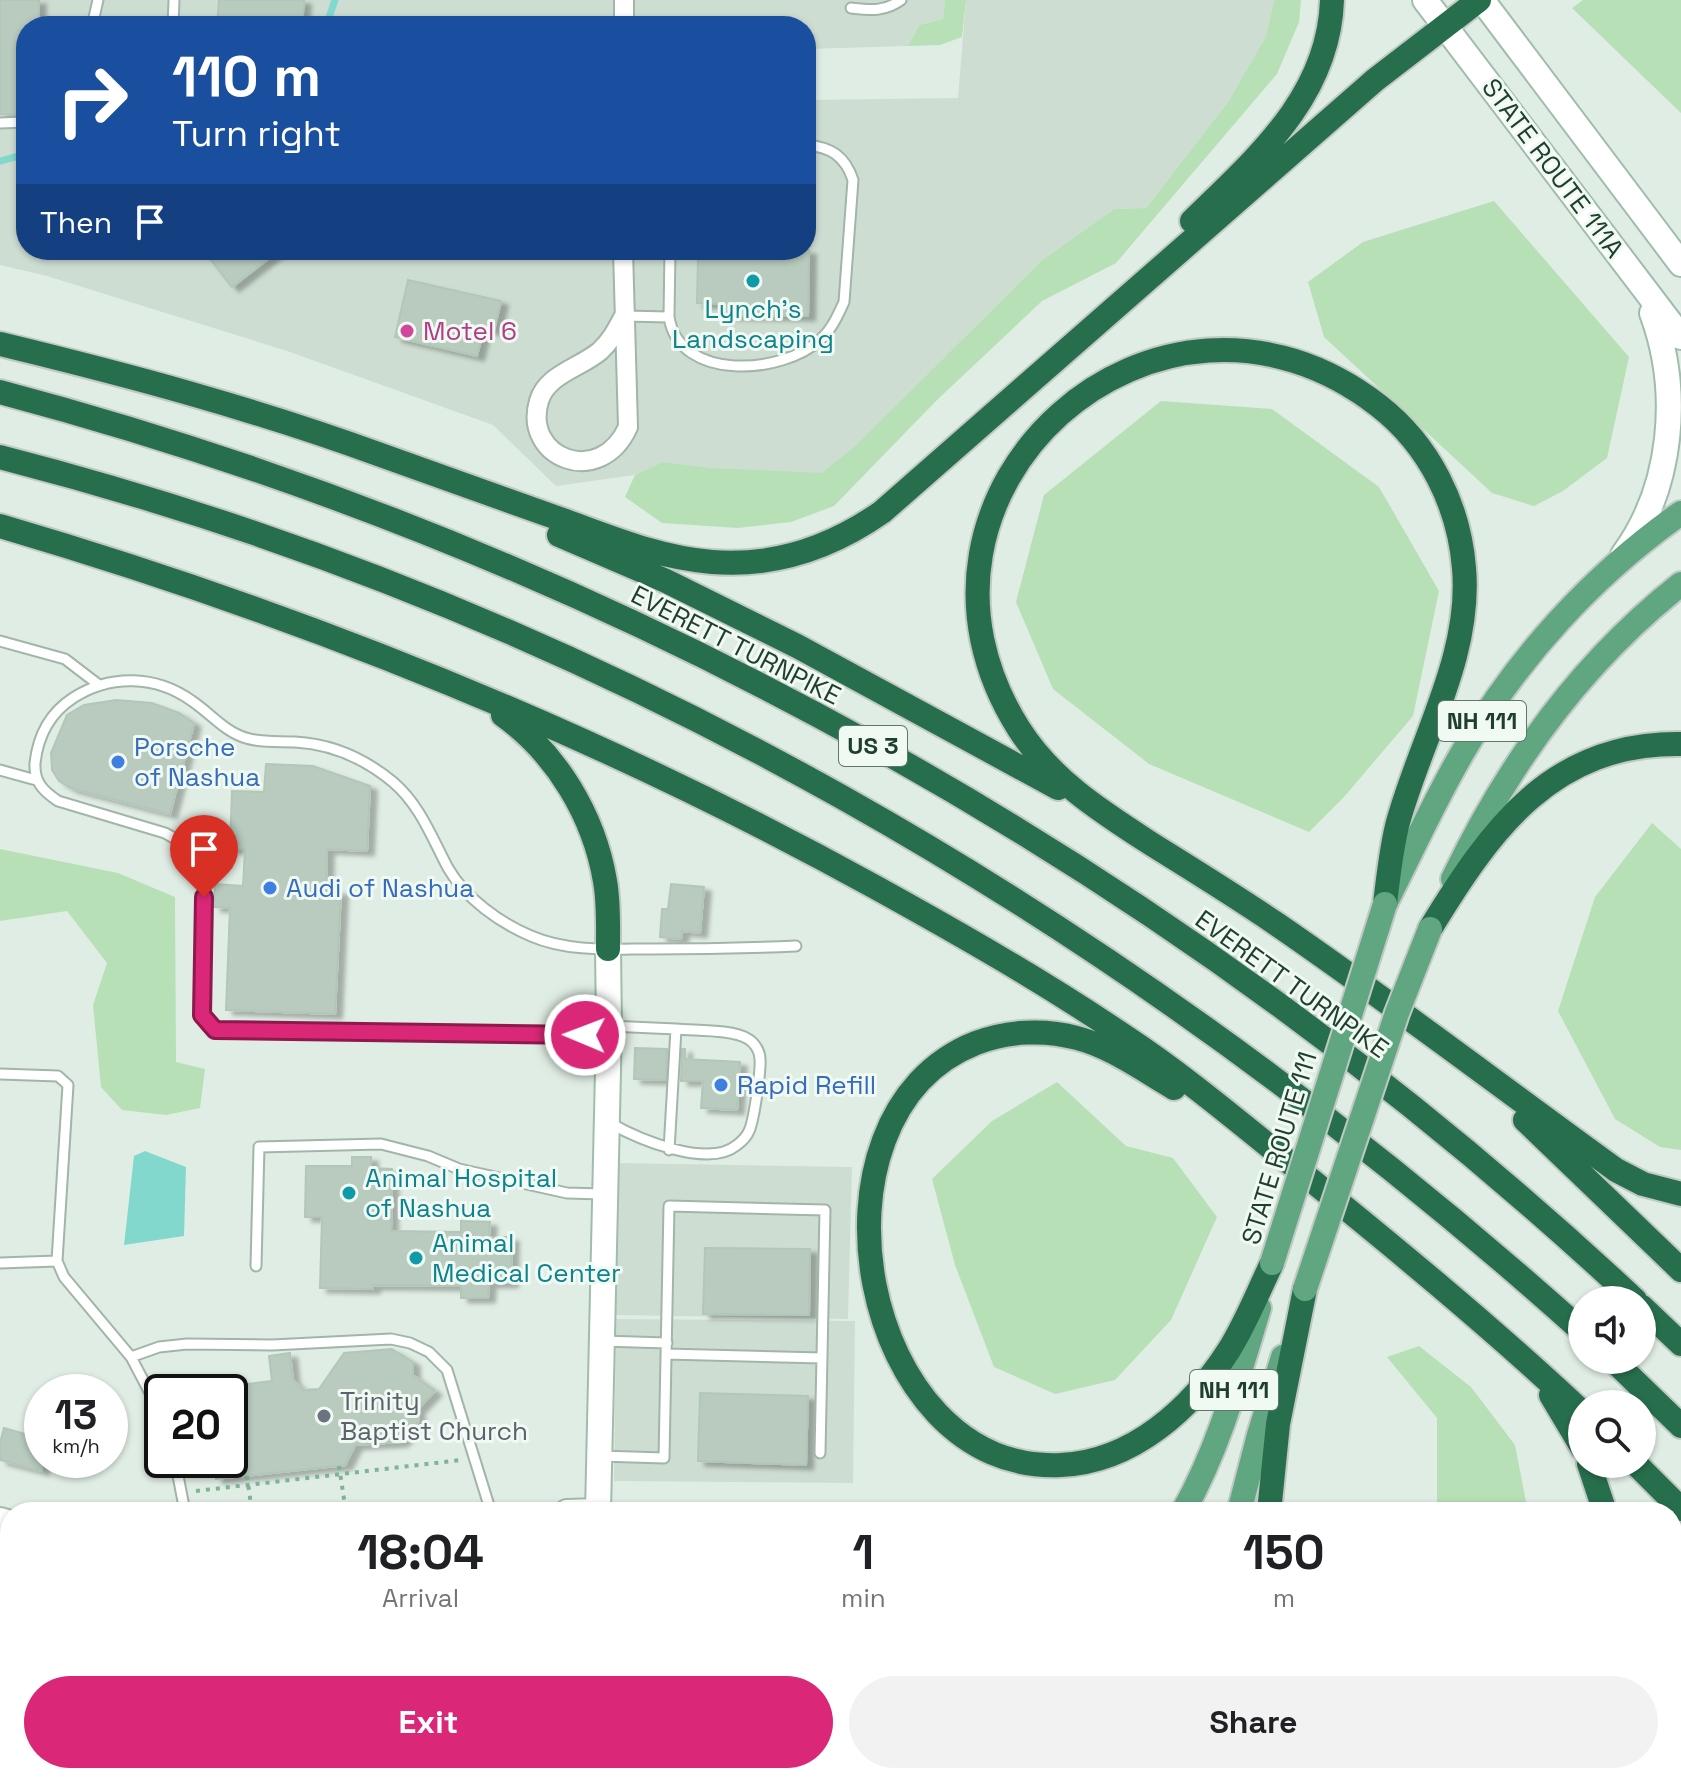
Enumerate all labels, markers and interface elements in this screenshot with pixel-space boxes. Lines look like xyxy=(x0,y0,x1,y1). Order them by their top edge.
text: 110 m xyxy=(172,41,321,112)
icon: right xyxy=(40,48,144,152)
street label: STATE ROUTE 111A xyxy=(1474,71,1632,265)
text: Turn right xyxy=(172,111,341,157)
icon: arrive xyxy=(128,200,172,244)
text: Then xyxy=(40,203,112,242)
marker: Lynch's Landscaping xyxy=(744,272,762,290)
place label: Lynch's Landscaping xyxy=(672,292,834,356)
place label: Motel 6 xyxy=(423,314,517,348)
marker: Motel 6 xyxy=(398,322,416,340)
street label: EVERETT TURNPIKE xyxy=(625,577,847,713)
road number: NH 111 xyxy=(1438,701,1526,741)
road number: US 3 xyxy=(839,726,907,766)
place label: Porsche of Nashua xyxy=(134,730,260,794)
marker: Porsche of Nashua xyxy=(109,753,127,771)
pin xyxy=(170,815,238,897)
icon: arrive xyxy=(182,827,226,871)
place label: Audi of Nashua xyxy=(286,871,474,905)
marker: Audi of Nashua xyxy=(261,879,279,897)
street label: EVERETT TURNPIKE xyxy=(1189,902,1395,1066)
position arrow xyxy=(543,993,627,1077)
street label: STATE ROUTE 111 xyxy=(1234,1047,1324,1249)
place label: Rapid Refill xyxy=(737,1068,876,1102)
marker: Rapid Refill xyxy=(712,1076,730,1094)
place label: Animal Hospital of Nashua xyxy=(365,1161,557,1225)
marker: Animal Hospital of Nashua xyxy=(340,1184,358,1202)
place label: Animal Medical Center xyxy=(432,1226,621,1290)
marker: Animal Medical Center xyxy=(407,1249,425,1267)
map controls xyxy=(1568,1286,1656,1478)
button: sound xyxy=(1568,1286,1656,1374)
road number: NH 111 xyxy=(1190,1370,1278,1410)
speed limit sign: 20 xyxy=(144,1374,248,1478)
place label: Trinity Baptist Church xyxy=(340,1384,528,1448)
text: 13 xyxy=(55,1390,97,1441)
button: search xyxy=(1568,1390,1656,1478)
marker: Trinity Baptist Church xyxy=(315,1407,333,1425)
text: km/h xyxy=(52,1433,100,1459)
text: 18:04 xyxy=(357,1522,484,1583)
text: 1 xyxy=(853,1522,874,1583)
text: 150 xyxy=(1243,1522,1325,1583)
text: Arrival xyxy=(382,1581,459,1615)
text: min xyxy=(841,1581,886,1615)
text: m xyxy=(1273,1581,1295,1615)
button: Exit xyxy=(24,1676,833,1768)
button: Share xyxy=(849,1676,1658,1768)

